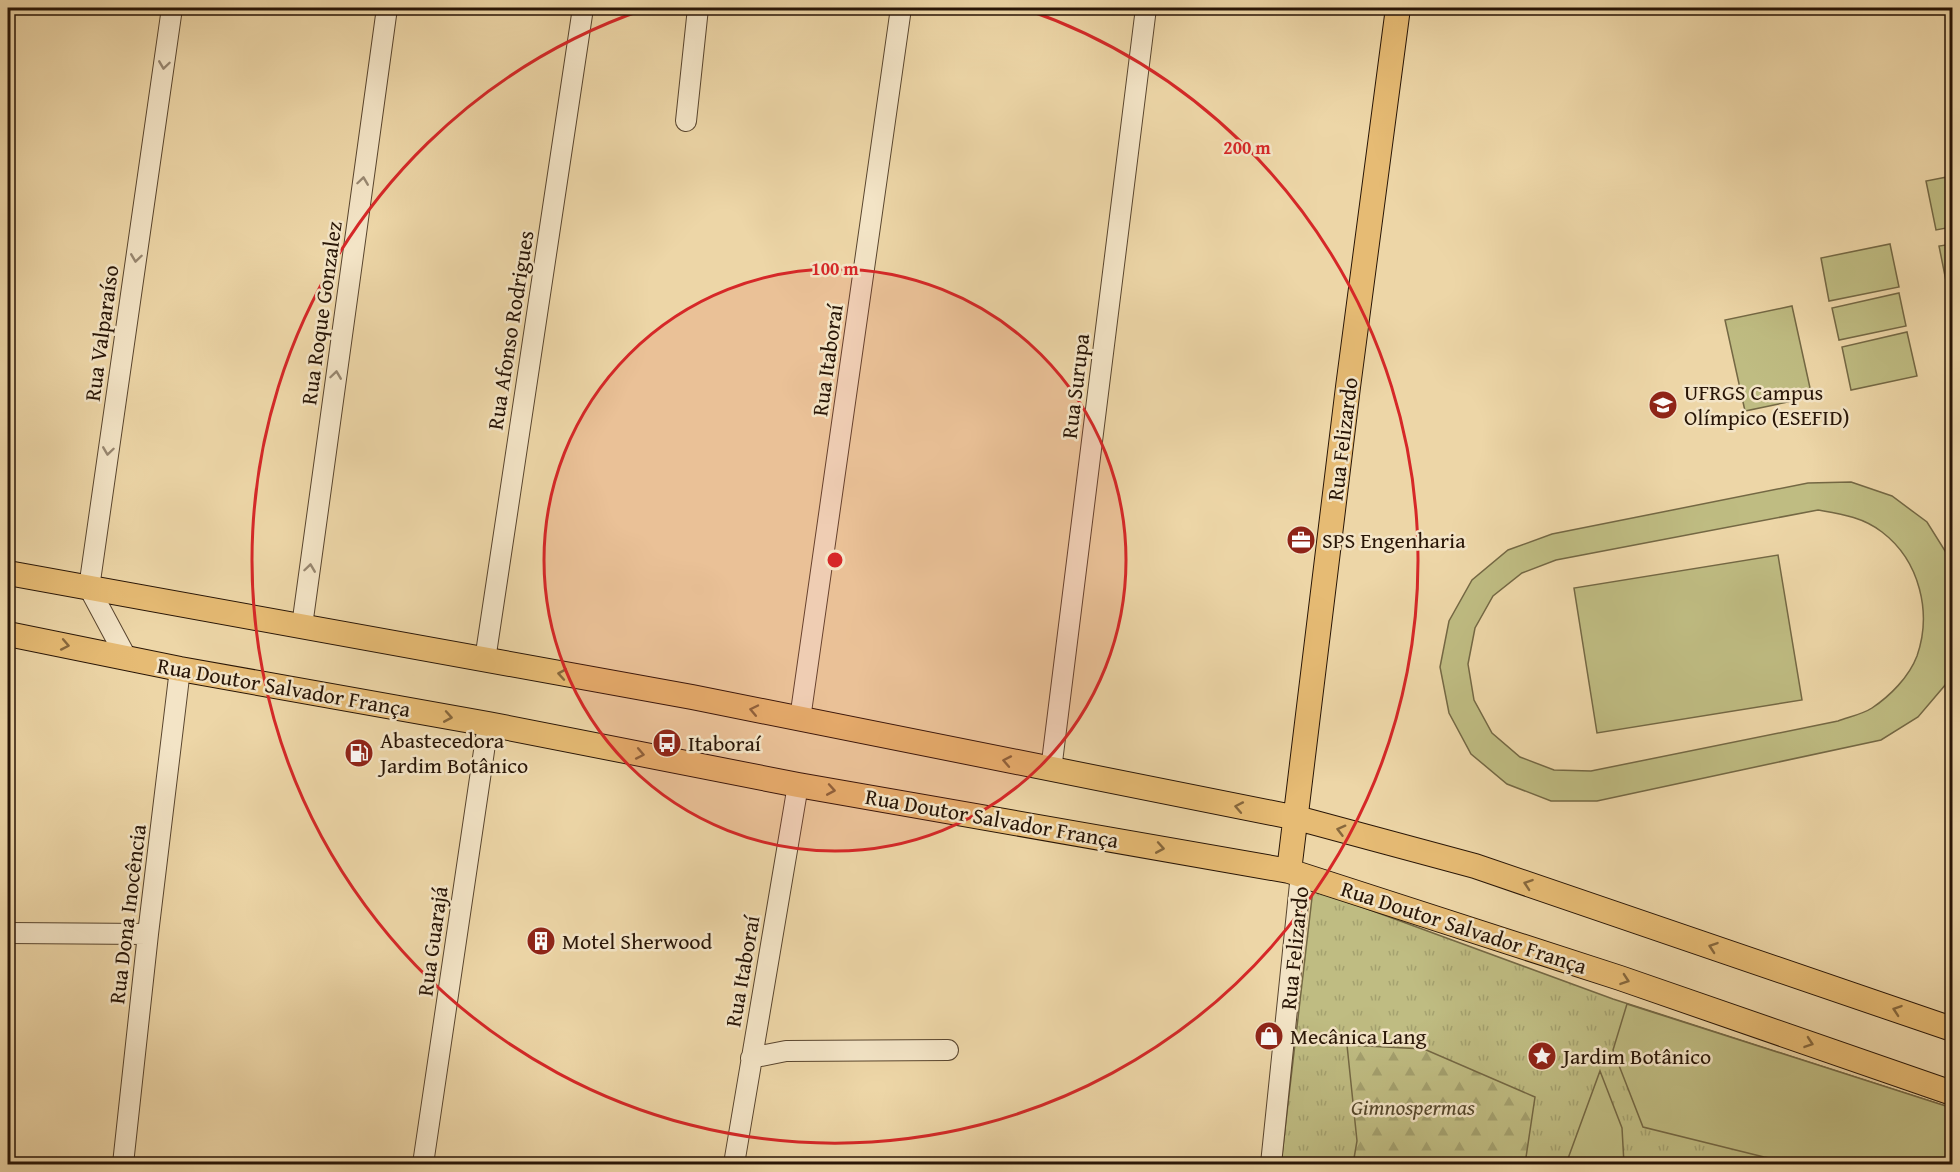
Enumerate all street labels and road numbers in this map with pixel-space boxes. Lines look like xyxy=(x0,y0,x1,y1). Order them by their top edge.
street label: Rua Roque Gonzalez xyxy=(292,219,350,407)
street label: Rua Afonso Rodrigues xyxy=(478,228,542,432)
street label: Rua Valparaíso xyxy=(76,263,126,403)
street label: Rua Itaboraí xyxy=(803,301,851,418)
street label: Rua Surupa xyxy=(1053,331,1097,440)
street label: Rua Felizardo xyxy=(1319,375,1365,503)
street label: Rua Doutor Salvador França xyxy=(155,649,414,725)
street label: Rua Doutor Salvador França xyxy=(863,780,1122,856)
street label: Rua Dona Inocência xyxy=(100,822,154,1006)
street label: Rua Doutor Salvador França xyxy=(1337,872,1592,982)
street label: Rua Guarajá xyxy=(408,883,456,998)
street label: Rua Felizardo xyxy=(1272,885,1316,1011)
street label: Rua Itaboraí xyxy=(716,912,768,1029)

